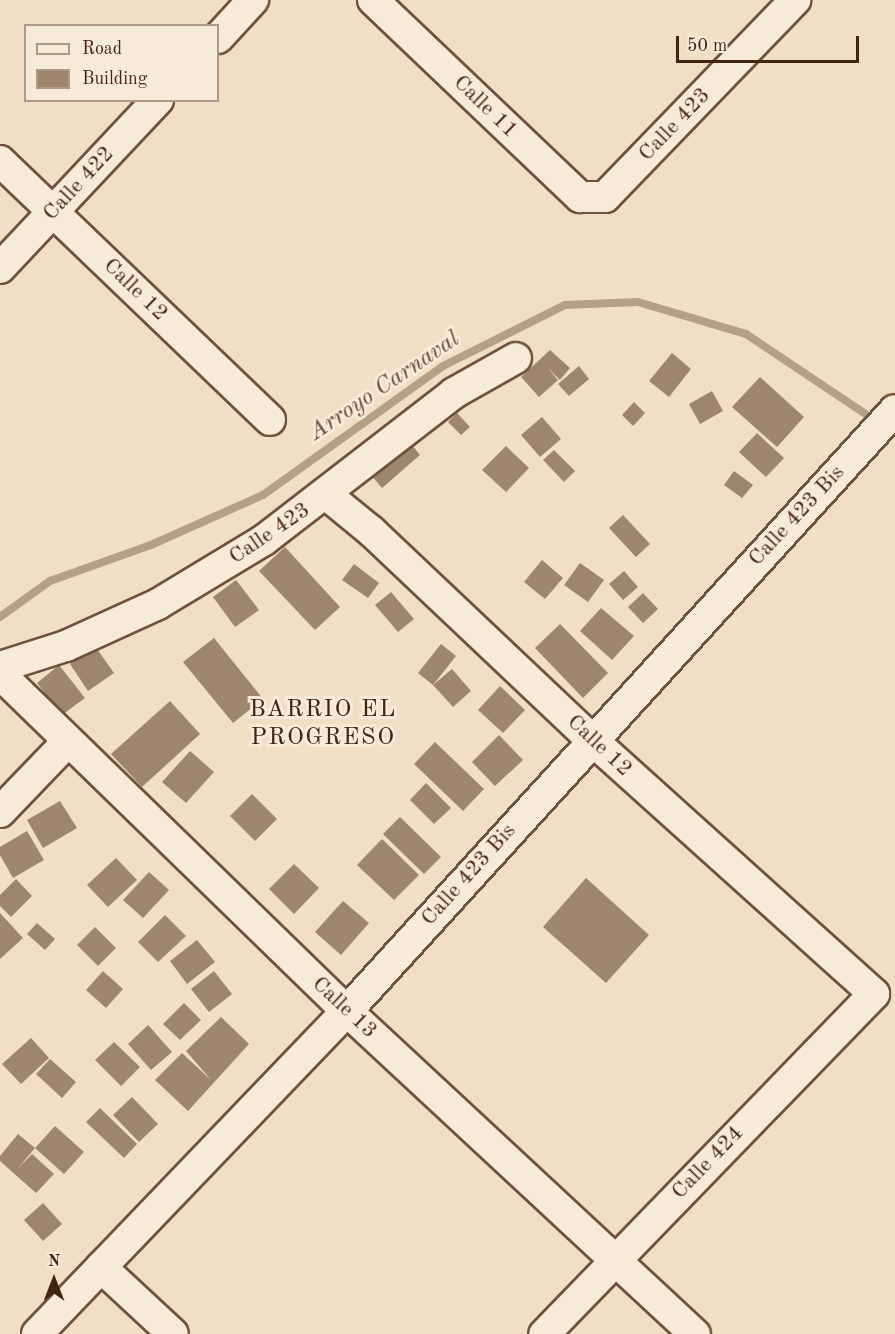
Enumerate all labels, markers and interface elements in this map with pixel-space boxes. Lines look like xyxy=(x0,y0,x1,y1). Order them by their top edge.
legend xyxy=(24,24,219,102)
scale bar xyxy=(679,24,862,62)
text: 50 m xyxy=(687,37,727,55)
text: Road xyxy=(82,40,122,58)
text: Building xyxy=(82,70,147,88)
street label: Calle 11 xyxy=(447,70,523,144)
street label: Calle 423 xyxy=(634,83,716,167)
street label: Calle 422 xyxy=(38,141,120,227)
street label: Calle 12 xyxy=(97,253,173,327)
water label: Arroyo Carnaval xyxy=(304,326,466,448)
street label: Calle 423 Bis xyxy=(743,460,851,572)
street label: Calle 423 xyxy=(224,497,316,571)
district label: BARRIO EL PROGRESO xyxy=(249,697,397,753)
street label: Calle 12 xyxy=(561,709,637,783)
street label: Calle 423 Bis xyxy=(416,818,522,932)
street label: Calle 13 xyxy=(306,971,382,1045)
street label: Calle 424 xyxy=(667,1121,749,1205)
north arrow xyxy=(24,1250,84,1310)
text: N xyxy=(48,1254,60,1270)

